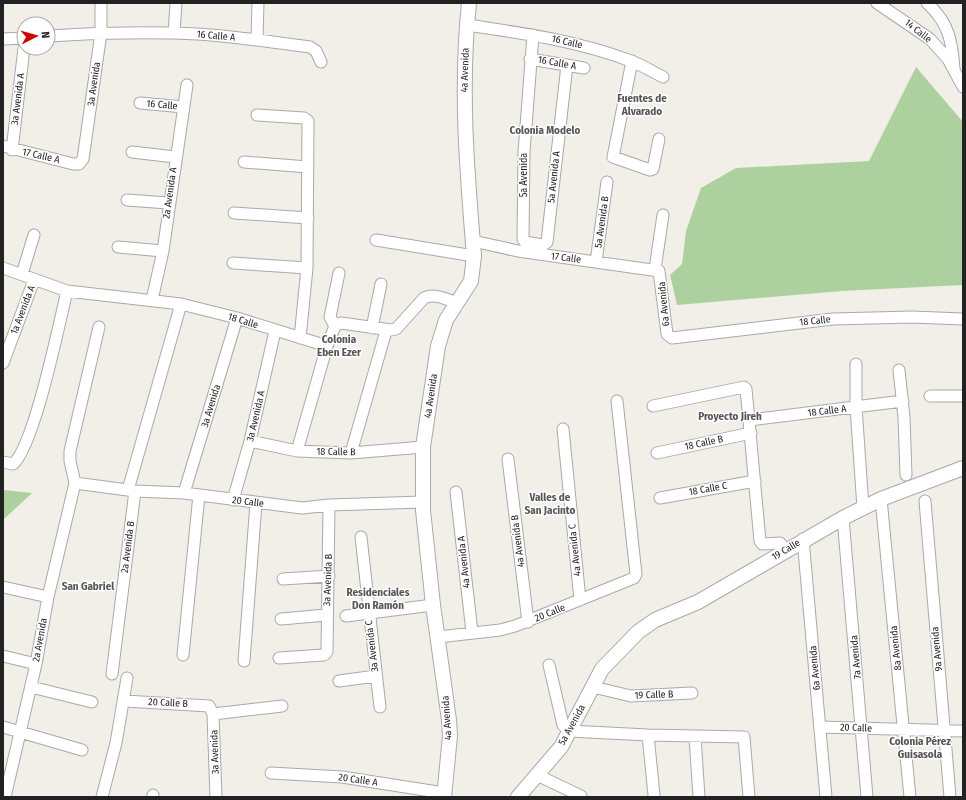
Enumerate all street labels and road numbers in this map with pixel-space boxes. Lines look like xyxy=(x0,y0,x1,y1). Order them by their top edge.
street label: 14 Calle xyxy=(902,17,934,45)
street label: 16 Calle A xyxy=(196,28,237,44)
street label: 16 Calle xyxy=(550,33,584,51)
street label: 4a Avenida xyxy=(458,47,472,93)
street label: 16 Calle A xyxy=(537,54,578,72)
street label: 3a Avenida xyxy=(85,61,103,107)
street label: 3a Avenida A xyxy=(9,72,27,126)
street label: 16 Calle xyxy=(146,98,178,112)
street label: 17 Calle A xyxy=(21,146,62,166)
street label: 5a Avenida A xyxy=(545,150,563,204)
street label: 5a Avenida xyxy=(518,153,530,197)
street label: 2a Avenida A xyxy=(160,166,180,220)
street label: 5a Avenida B xyxy=(592,195,612,249)
street label: 17 Calle xyxy=(550,250,582,266)
street label: 6a Avenida xyxy=(656,281,672,327)
street label: 1a Avenida A xyxy=(8,283,38,336)
street label: 18 Calle xyxy=(226,311,260,331)
street label: 18 Calle xyxy=(799,313,831,329)
street label: 4a Avenida xyxy=(422,373,440,419)
street label: 3a Avenida xyxy=(199,383,223,429)
street label: 3a Avenida A xyxy=(244,389,268,443)
street label: 18 Calle A xyxy=(807,403,848,419)
street label: 18 Calle B xyxy=(684,433,725,453)
street label: 18 Calle B xyxy=(316,446,356,458)
street label: 18 Calle C xyxy=(688,480,728,498)
street label: 20 Calle xyxy=(231,494,265,510)
street label: 4a Avenida B xyxy=(509,514,527,568)
street label: 2a Avenida B xyxy=(119,520,137,574)
street label: 4a Avenida C xyxy=(566,523,584,577)
street label: 4a Avenida A xyxy=(455,535,473,589)
street label: 19 Calle xyxy=(770,537,802,563)
street label: 3a Avenida B xyxy=(321,553,335,606)
street label: 20 Calle xyxy=(533,601,567,625)
street label: 2a Avenida xyxy=(30,617,50,663)
street label: 3a Avenida C xyxy=(363,620,381,672)
street label: 8a Avenida xyxy=(888,625,904,671)
street label: 9a Avenida xyxy=(929,626,945,672)
street label: 7a Avenida xyxy=(848,635,864,679)
street label: 6a Avenida xyxy=(807,645,823,691)
street label: 19 Calle B xyxy=(634,688,674,702)
street label: 4a Avenida xyxy=(439,695,455,741)
street label: 20 Calle B xyxy=(148,696,189,710)
street label: 5a Avenida xyxy=(556,703,588,747)
street label: 20 Calle xyxy=(840,721,872,735)
street label: 3a Avenida xyxy=(208,729,222,774)
street label: 20 Calle A xyxy=(338,771,379,789)

